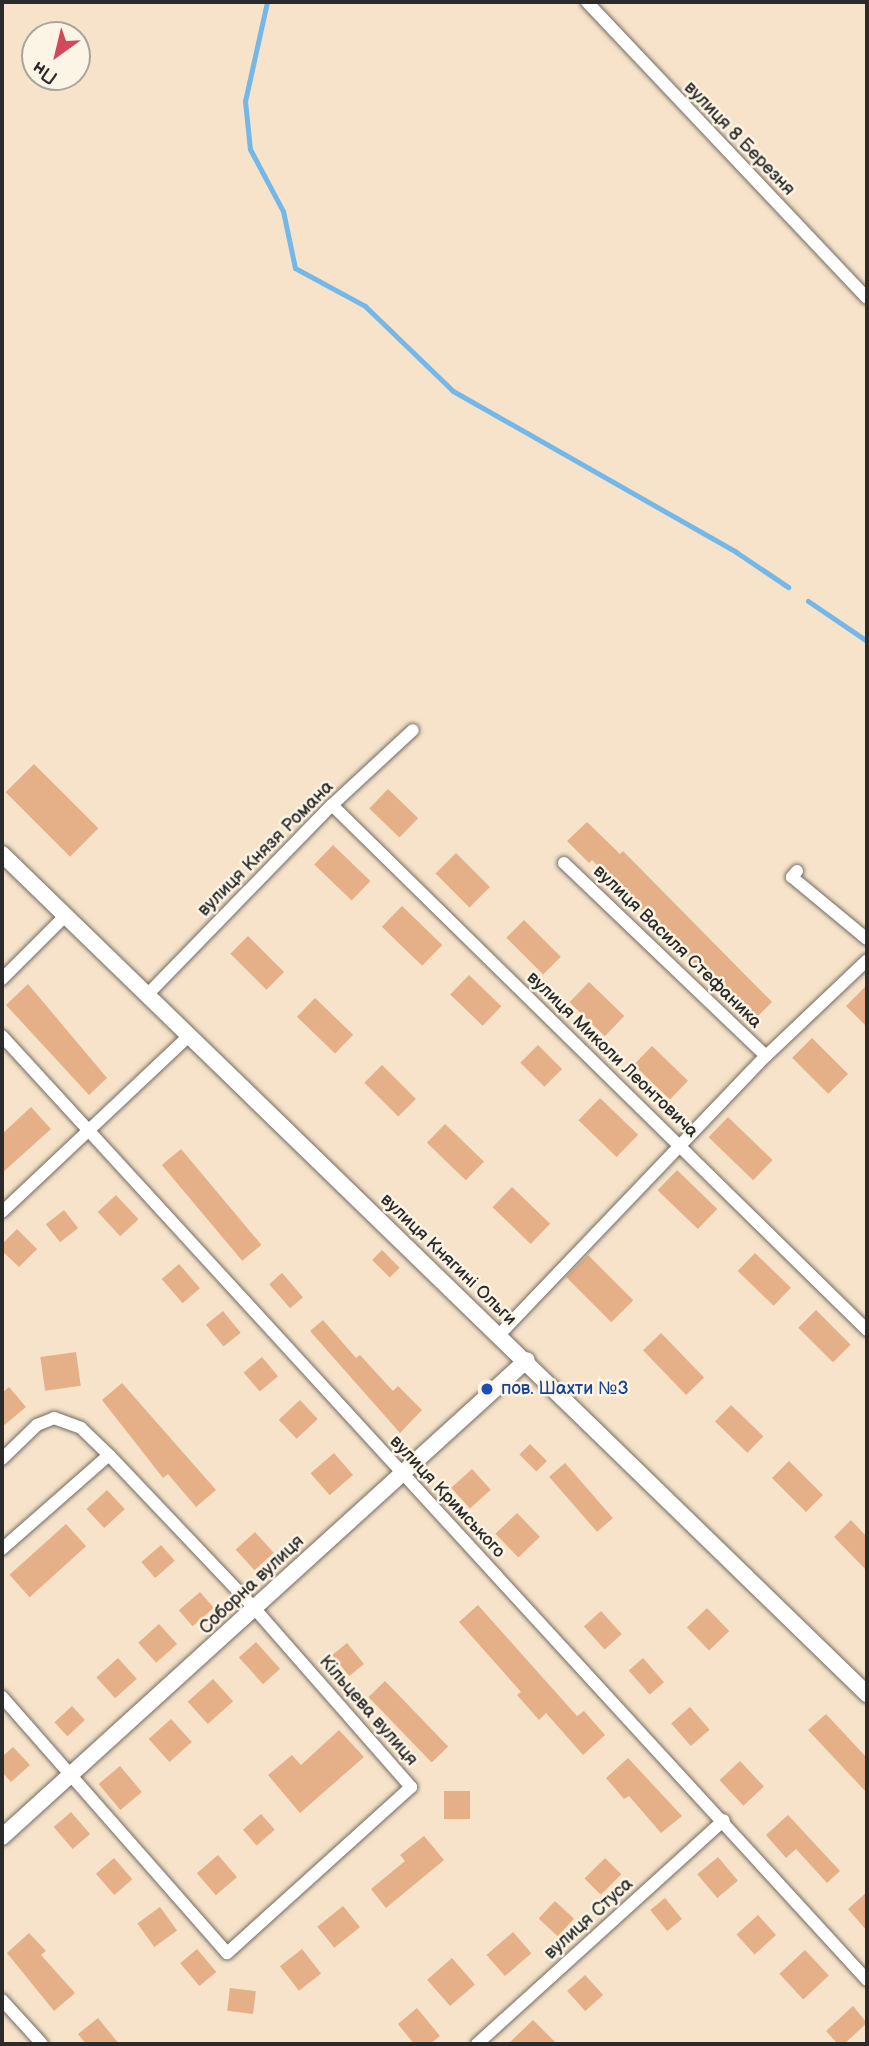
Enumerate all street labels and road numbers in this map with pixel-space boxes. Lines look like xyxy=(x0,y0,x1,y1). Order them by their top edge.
street label: вулиця 8 Березня xyxy=(679,77,799,201)
street label: вулиця Князя Романа xyxy=(194,777,338,921)
street label: вулиця Василя Стефаника xyxy=(588,861,766,1033)
street label: вулиця Миколи Леонтовича xyxy=(522,967,702,1143)
street label: вулиця Княгині Ольги xyxy=(375,1189,521,1331)
street label: вулиця Кримського xyxy=(385,1431,509,1563)
street label: Соборна вулиця xyxy=(195,1531,309,1639)
street label: Кільцева вулиця xyxy=(314,1651,422,1771)
street label: вулиця Стуса xyxy=(540,1874,638,1964)

